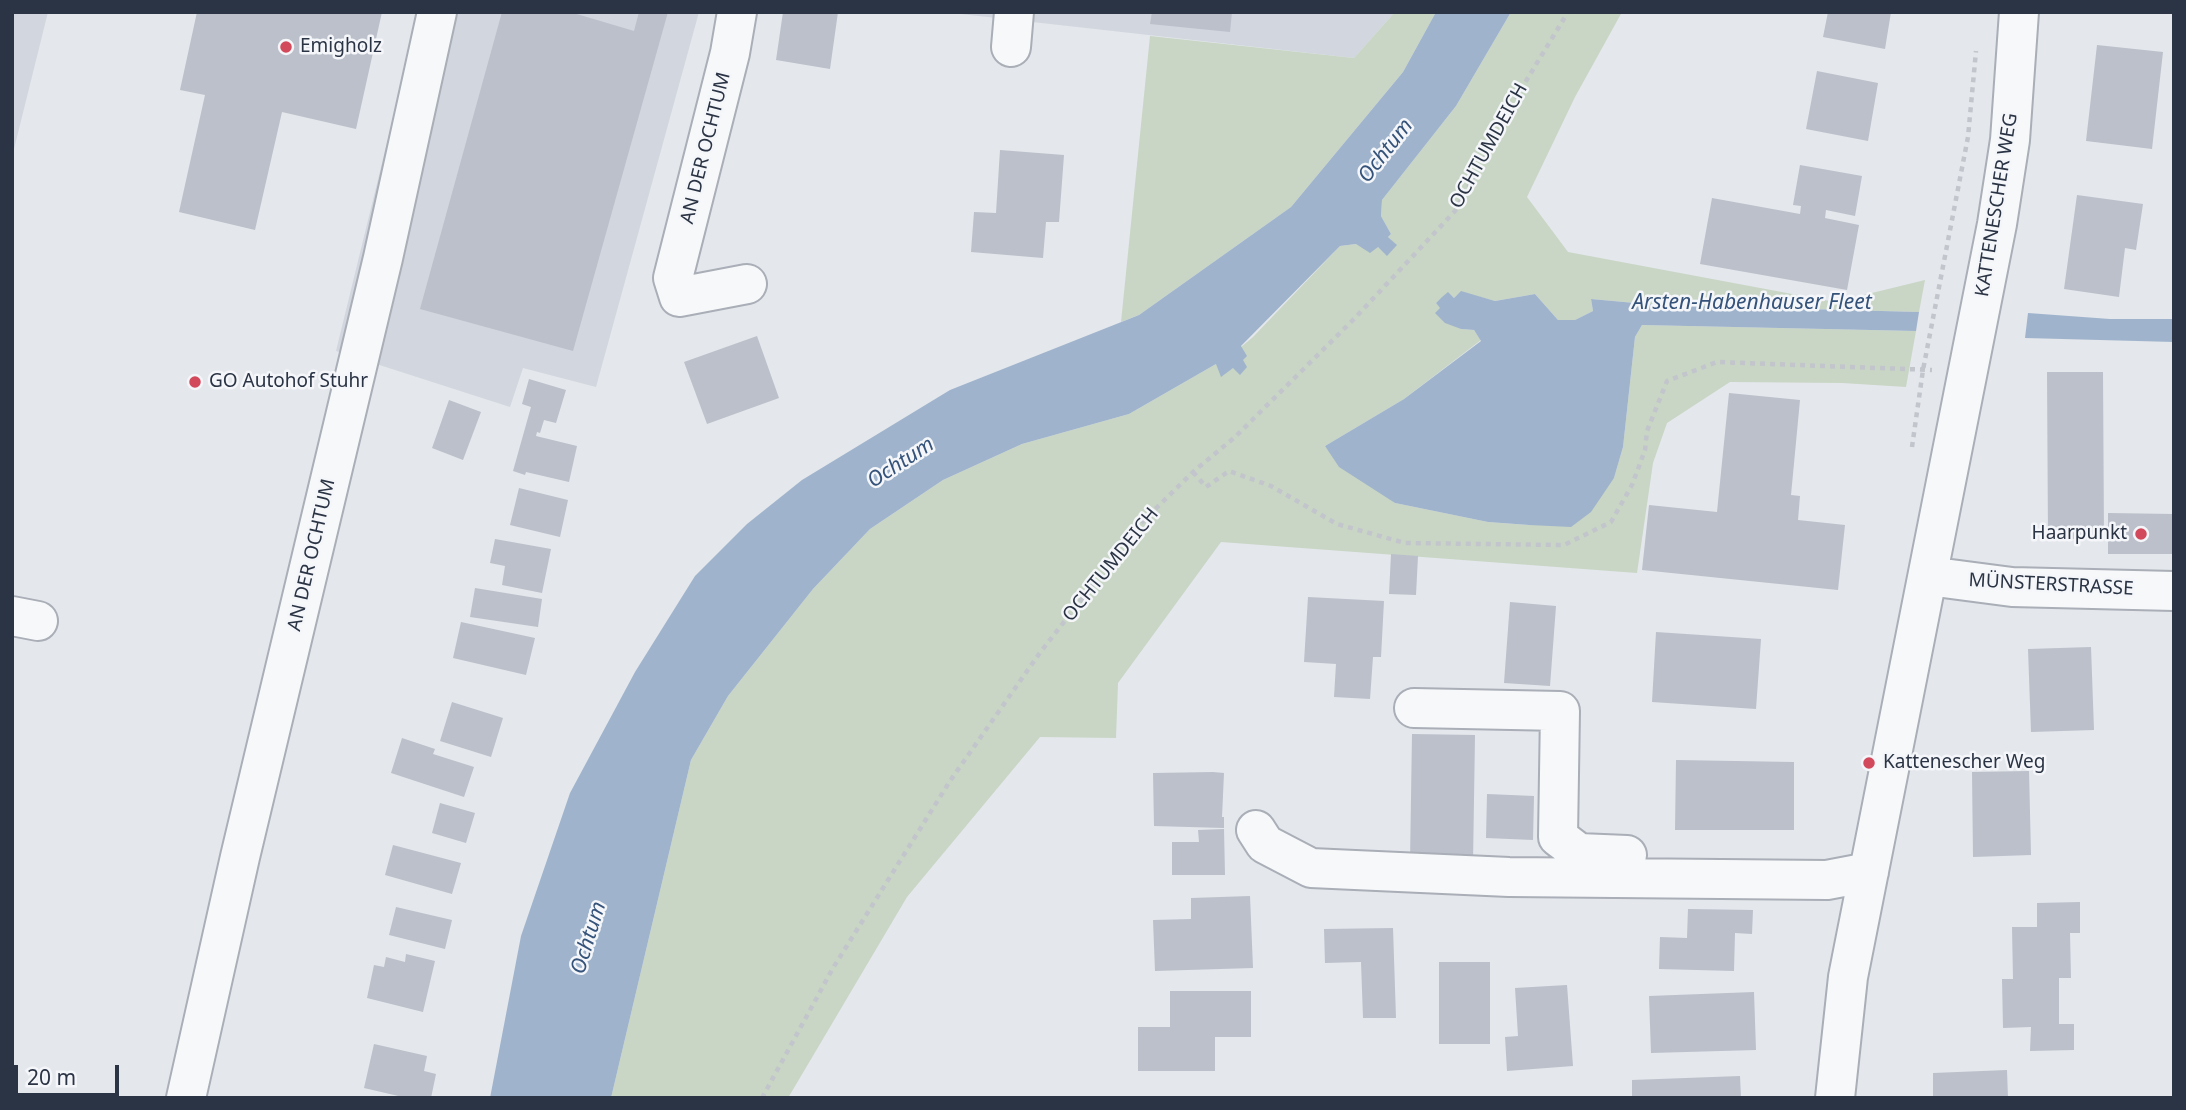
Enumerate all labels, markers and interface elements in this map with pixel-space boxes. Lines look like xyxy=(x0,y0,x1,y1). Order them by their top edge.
place label: Emigholz xyxy=(300,36,382,58)
marker: Emigholz xyxy=(278,39,294,55)
street label: AN DER OCHTUM xyxy=(676,70,736,226)
street label: OCHTUMDEICH xyxy=(1445,79,1533,213)
street label: KATTENESCHER WEG xyxy=(1971,112,2023,298)
water label: Ochtum xyxy=(1353,114,1419,188)
water label: Arsten-Habenhauser Fleet xyxy=(1632,290,1872,316)
place label: GO Autohof Stuhr xyxy=(209,371,368,393)
marker: GO Autohof Stuhr xyxy=(187,374,203,390)
water label: Ochtum xyxy=(863,432,939,494)
street label: AN DER OCHTUM xyxy=(283,477,341,633)
street label: OCHTUMDEICH xyxy=(1058,504,1164,626)
place label: Haarpunkt xyxy=(2032,523,2127,545)
marker: Haarpunkt xyxy=(2133,526,2149,542)
street label: MÜNSTERSTRASSE xyxy=(1968,569,2134,601)
place label: Kattenescher Weg xyxy=(1883,752,2045,774)
marker: Kattenescher Weg xyxy=(1861,755,1877,771)
water label: Ochtum xyxy=(566,899,612,977)
scale bar xyxy=(18,1050,122,1094)
text: 20 m xyxy=(27,1063,76,1091)

